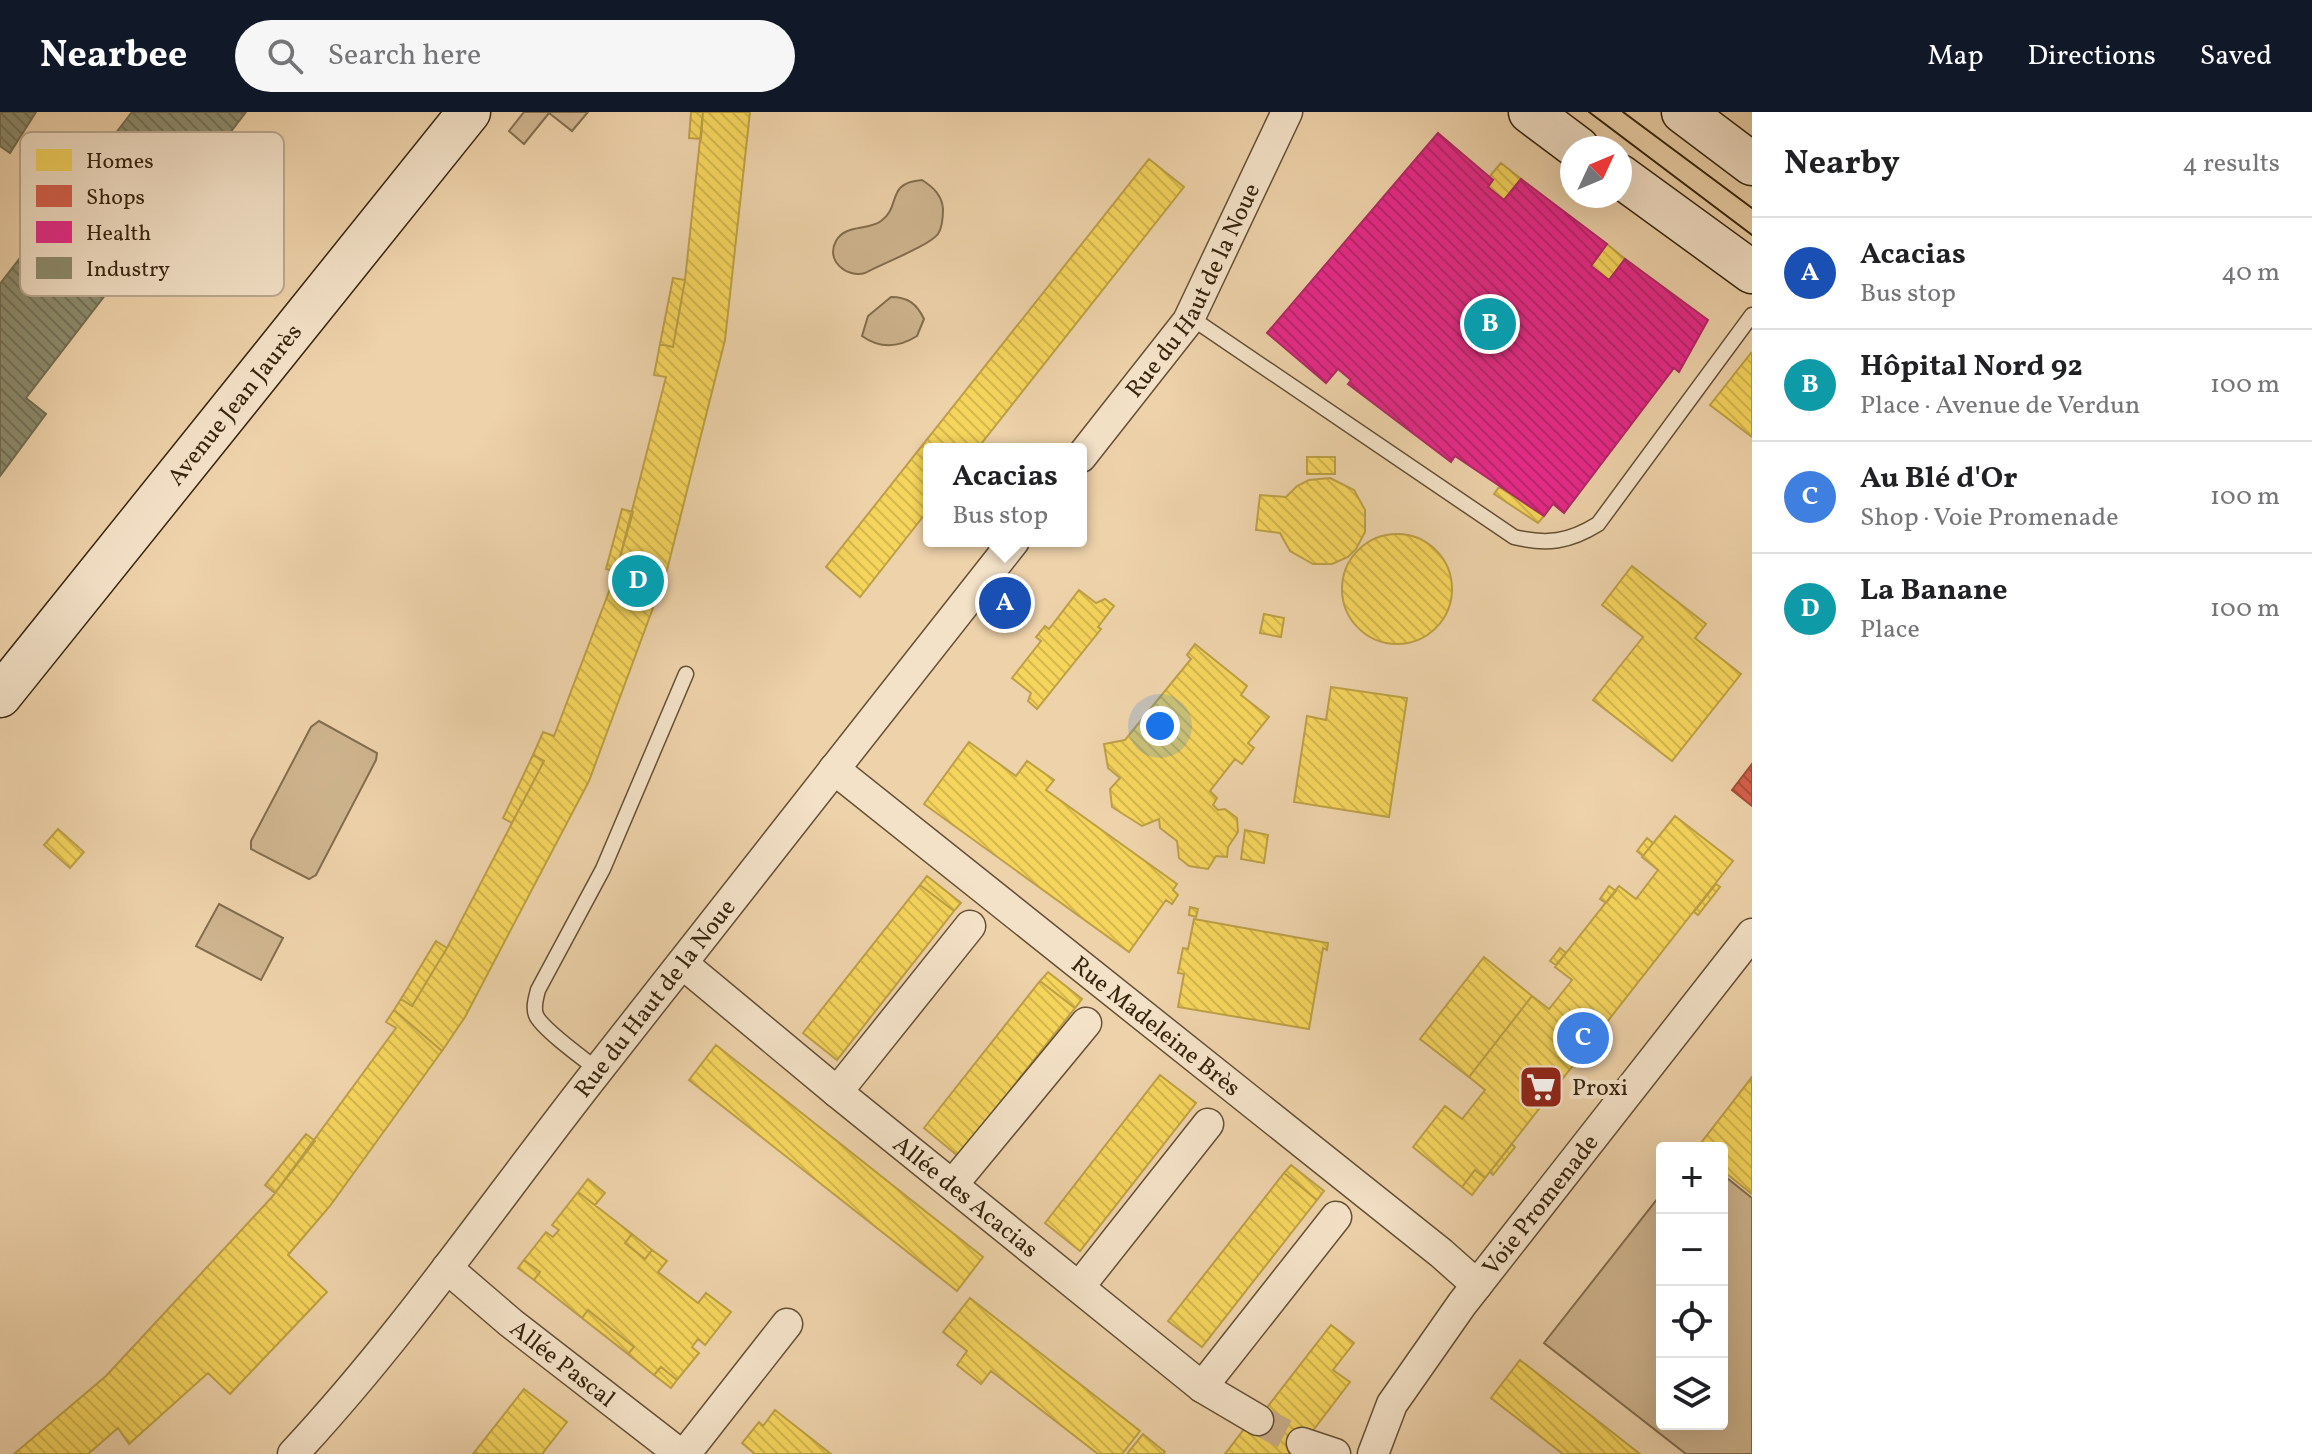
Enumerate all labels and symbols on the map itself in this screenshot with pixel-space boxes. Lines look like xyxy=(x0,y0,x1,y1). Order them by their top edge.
legend xyxy=(20,132,284,296)
north arrow xyxy=(1560,136,1632,208)
text: Homes xyxy=(86,147,154,178)
street label: Rue du Haut de la Noue xyxy=(1119,178,1270,406)
text: Shops xyxy=(86,183,145,214)
text: Health xyxy=(86,219,151,250)
text: Industry xyxy=(86,255,170,286)
pin: B xyxy=(1464,294,1516,354)
street label: Avenue Jean Jaurès xyxy=(160,317,311,494)
pin: D xyxy=(612,551,664,611)
pin: A xyxy=(979,573,1031,633)
your location xyxy=(1140,706,1180,746)
street label: Rue du Haut de la Noue xyxy=(567,893,745,1106)
street label: Rue Madeleine Brès xyxy=(1063,949,1247,1106)
pin: C xyxy=(1557,1008,1609,1068)
supermarket icon: Proxi xyxy=(1517,1063,1565,1111)
place label: Proxi xyxy=(1572,1072,1628,1106)
street label: Voie Promenade xyxy=(1475,1128,1608,1284)
street label: Allée des Acacias xyxy=(885,1129,1045,1267)
street label: Allée Pascal xyxy=(502,1313,621,1416)

